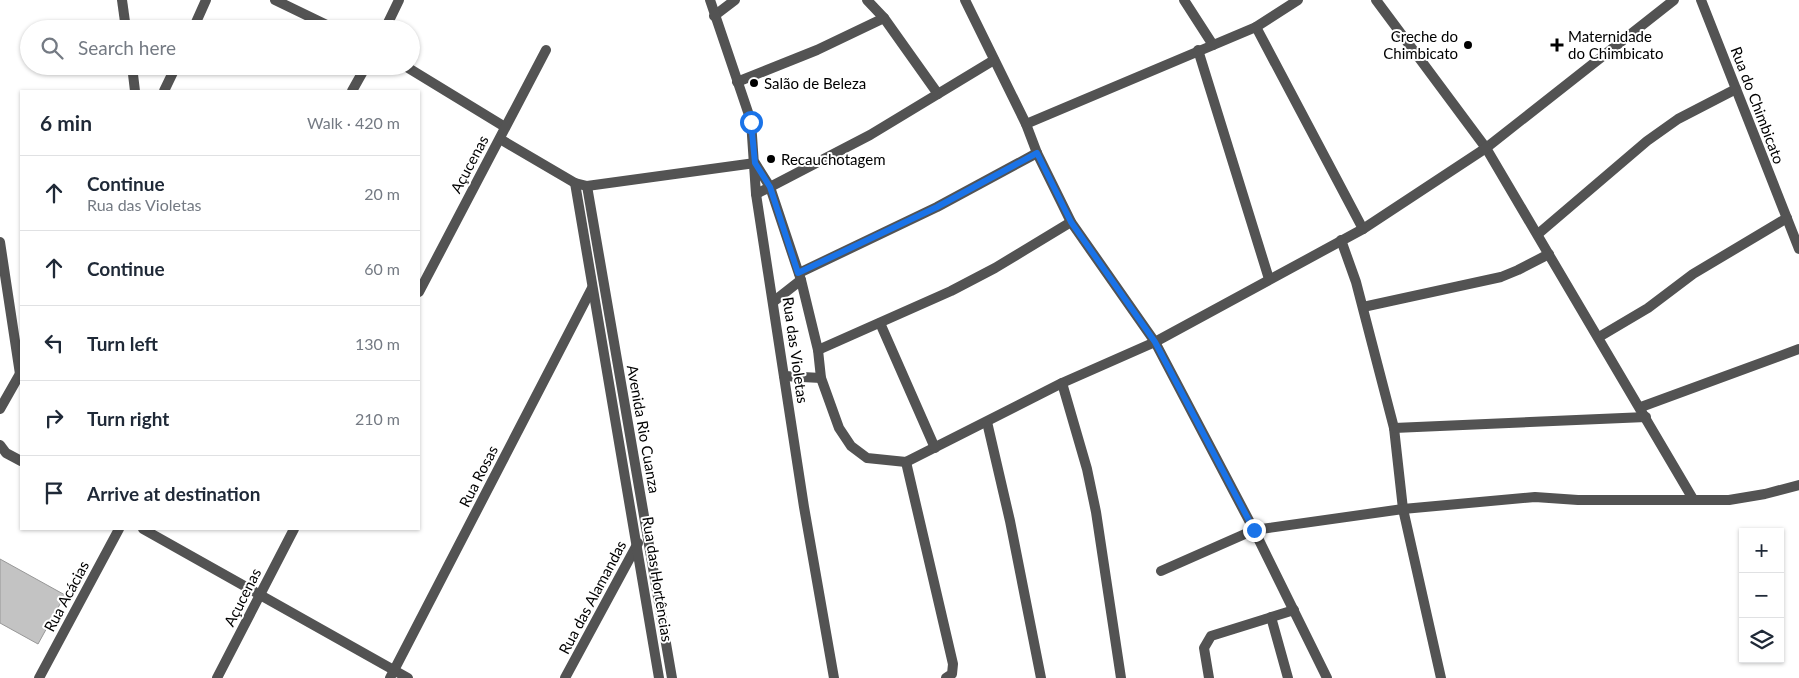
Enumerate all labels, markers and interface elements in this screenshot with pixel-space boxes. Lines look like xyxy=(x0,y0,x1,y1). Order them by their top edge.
search box xyxy=(20,20,420,75)
place label: Creche do Chimbicato xyxy=(1383,27,1458,62)
place label: Maternidade do Chimbicato xyxy=(1568,27,1663,62)
icon: search xyxy=(38,34,66,62)
text: Search here xyxy=(78,36,176,59)
marker: Maternidade do Chimbicato xyxy=(1550,38,1564,52)
marker: Creche do Chimbicato xyxy=(1462,39,1474,51)
street label: Rua do Chimbicato xyxy=(1727,44,1789,166)
place label: Salão de Beleza xyxy=(764,74,866,92)
marker: Salão de Beleza xyxy=(748,77,760,89)
text: 6 min xyxy=(40,110,92,135)
route start xyxy=(740,111,763,134)
text: Walk · 420 m xyxy=(307,113,400,132)
street label: Açucenas xyxy=(446,132,492,196)
place label: Recauchotagem xyxy=(781,150,885,168)
marker: Recauchotagem xyxy=(765,153,777,165)
text: Continue xyxy=(87,172,165,195)
icon: ahead xyxy=(40,179,68,207)
text: 20 m xyxy=(364,184,400,203)
text: Rua das Violetas xyxy=(87,195,202,214)
icon: ahead xyxy=(40,254,68,282)
text: Continue xyxy=(87,257,165,280)
text: 60 m xyxy=(364,259,400,278)
street label: Rua das Violetas xyxy=(780,296,812,404)
icon: left xyxy=(40,329,68,357)
text: Turn left xyxy=(87,332,158,355)
text: 130 m xyxy=(355,334,400,353)
street label: Avenida Rio Cuanza xyxy=(624,363,664,495)
icon: right xyxy=(40,404,68,432)
text: Turn right xyxy=(87,407,169,430)
text: 210 m xyxy=(355,409,400,428)
street label: Rua Rosas xyxy=(455,442,501,510)
icon: arrive xyxy=(40,479,68,507)
text: Arrive at destination xyxy=(87,482,260,505)
street label: Rua das Hortências xyxy=(639,515,677,643)
route end xyxy=(1243,519,1266,542)
map controls xyxy=(1739,528,1784,663)
button: + xyxy=(1739,528,1784,573)
street label: Rua das Alamandas xyxy=(554,537,630,657)
street label: Rua Acácias xyxy=(40,558,92,634)
street label: Açucenas xyxy=(220,565,264,629)
button: − xyxy=(1739,573,1784,618)
button: layers xyxy=(1739,618,1784,663)

